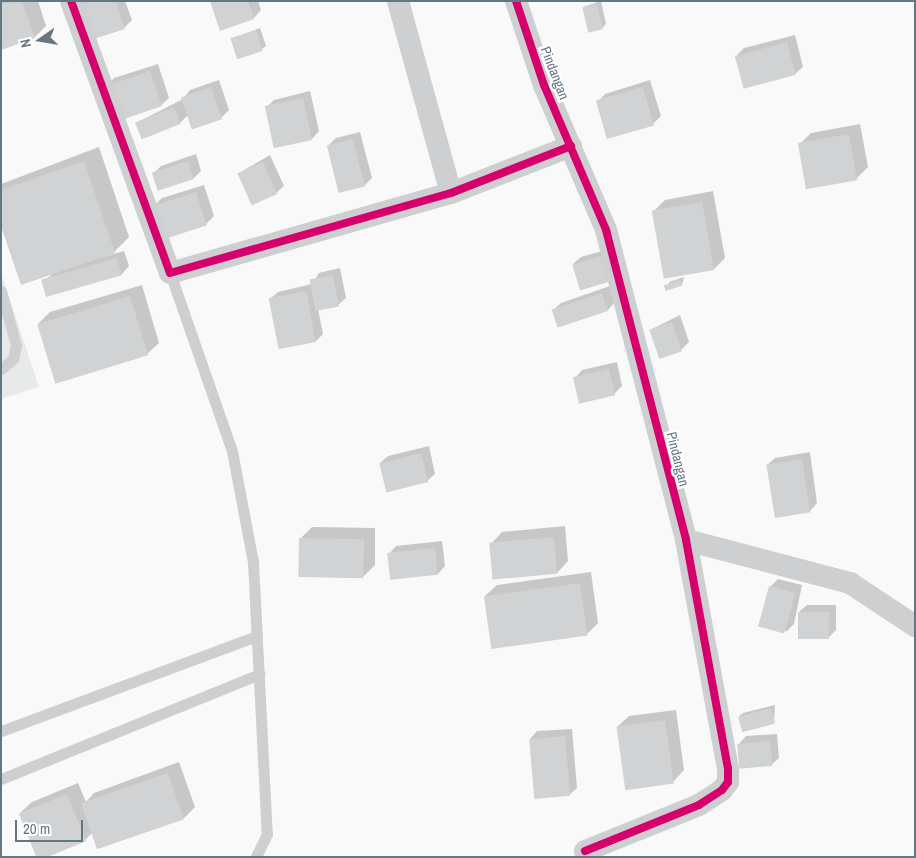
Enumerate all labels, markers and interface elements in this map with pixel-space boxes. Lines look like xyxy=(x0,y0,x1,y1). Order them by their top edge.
north arrow xyxy=(15,15,65,65)
text: N xyxy=(16,37,35,49)
street label: Pindangan xyxy=(537,44,573,102)
street label: Pindangan xyxy=(663,430,693,488)
scale bar xyxy=(18,810,85,842)
text: 20 m xyxy=(23,818,50,839)

